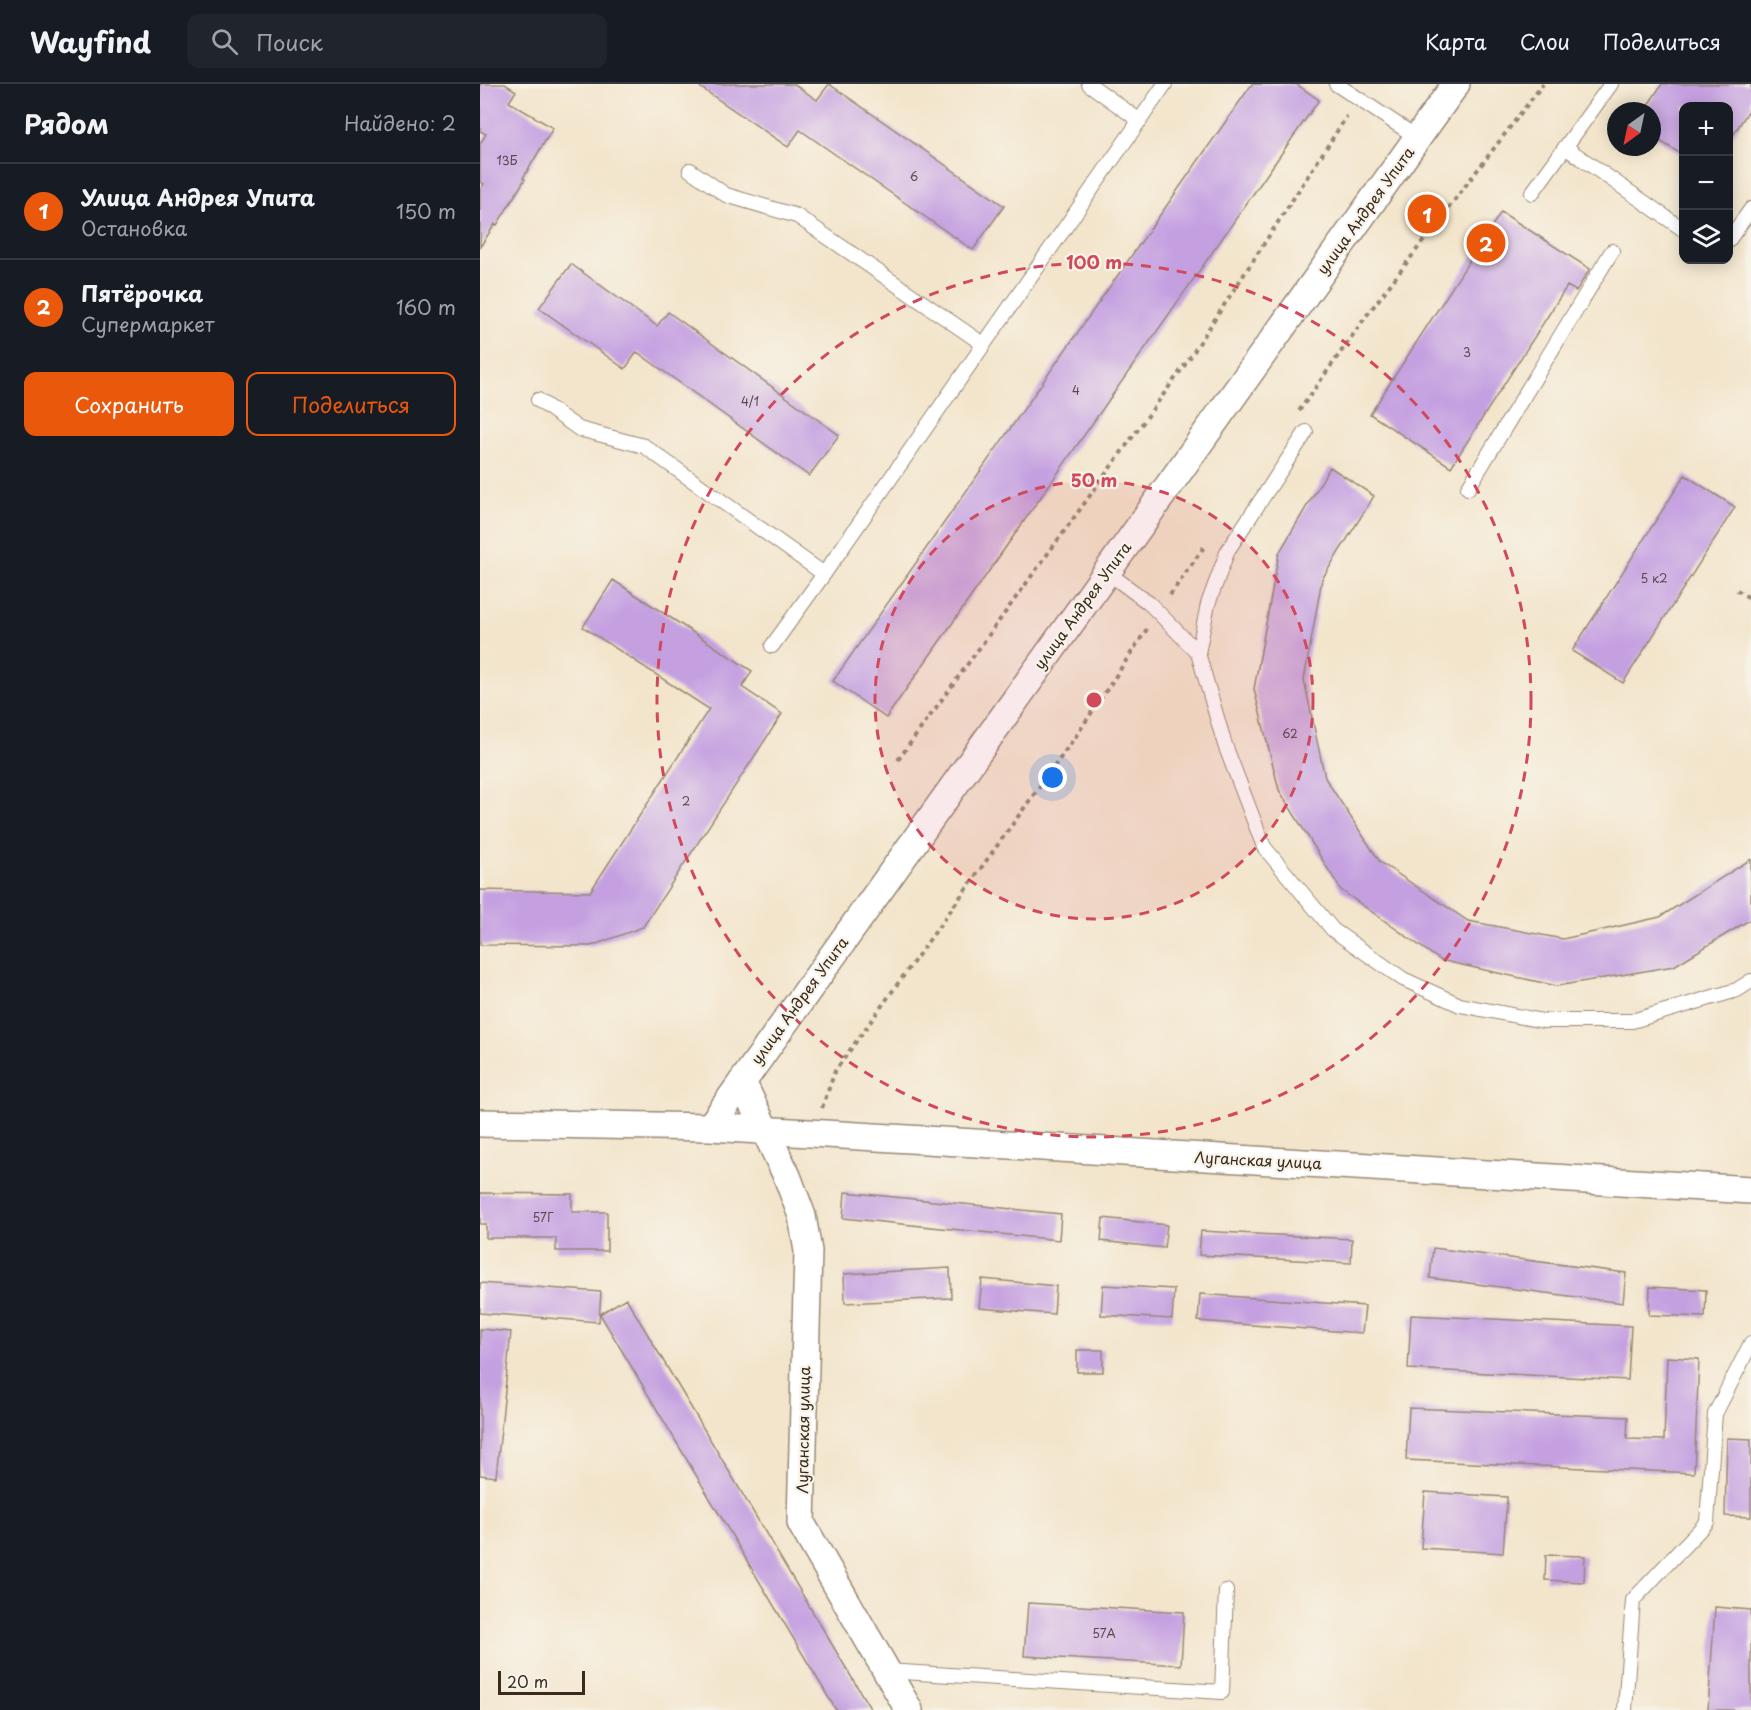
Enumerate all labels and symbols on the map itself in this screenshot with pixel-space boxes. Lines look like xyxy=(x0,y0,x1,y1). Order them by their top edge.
north arrow xyxy=(1607,102,1661,156)
street label: улица Андрея Упита xyxy=(1311,141,1419,279)
house number: 13Б xyxy=(496,151,518,169)
house number: 6 xyxy=(910,167,918,185)
pin: 1 xyxy=(1408,192,1446,236)
pin: 2 xyxy=(1466,220,1506,266)
text: 100 m xyxy=(1066,248,1122,275)
house number: 3 xyxy=(1463,343,1471,361)
house number: 4 xyxy=(1072,381,1080,399)
house number: 4/1 xyxy=(741,392,759,410)
text: 50 m xyxy=(1071,466,1117,493)
street label: улица Андрея Упита xyxy=(1028,536,1136,674)
house number: 5 к2 xyxy=(1640,569,1668,587)
centre of rings xyxy=(1084,690,1104,710)
house number: 62 xyxy=(1282,724,1298,742)
your location xyxy=(1038,763,1067,792)
house number: 2 xyxy=(682,792,690,810)
street label: улица Андрея Упита xyxy=(745,931,853,1069)
street label: Луганская улица xyxy=(1194,1145,1323,1174)
house number: 57Г xyxy=(533,1208,554,1226)
street label: Луганская улица xyxy=(790,1365,815,1494)
house number: 57А xyxy=(1092,1624,1116,1642)
scale bar xyxy=(498,1668,585,1696)

